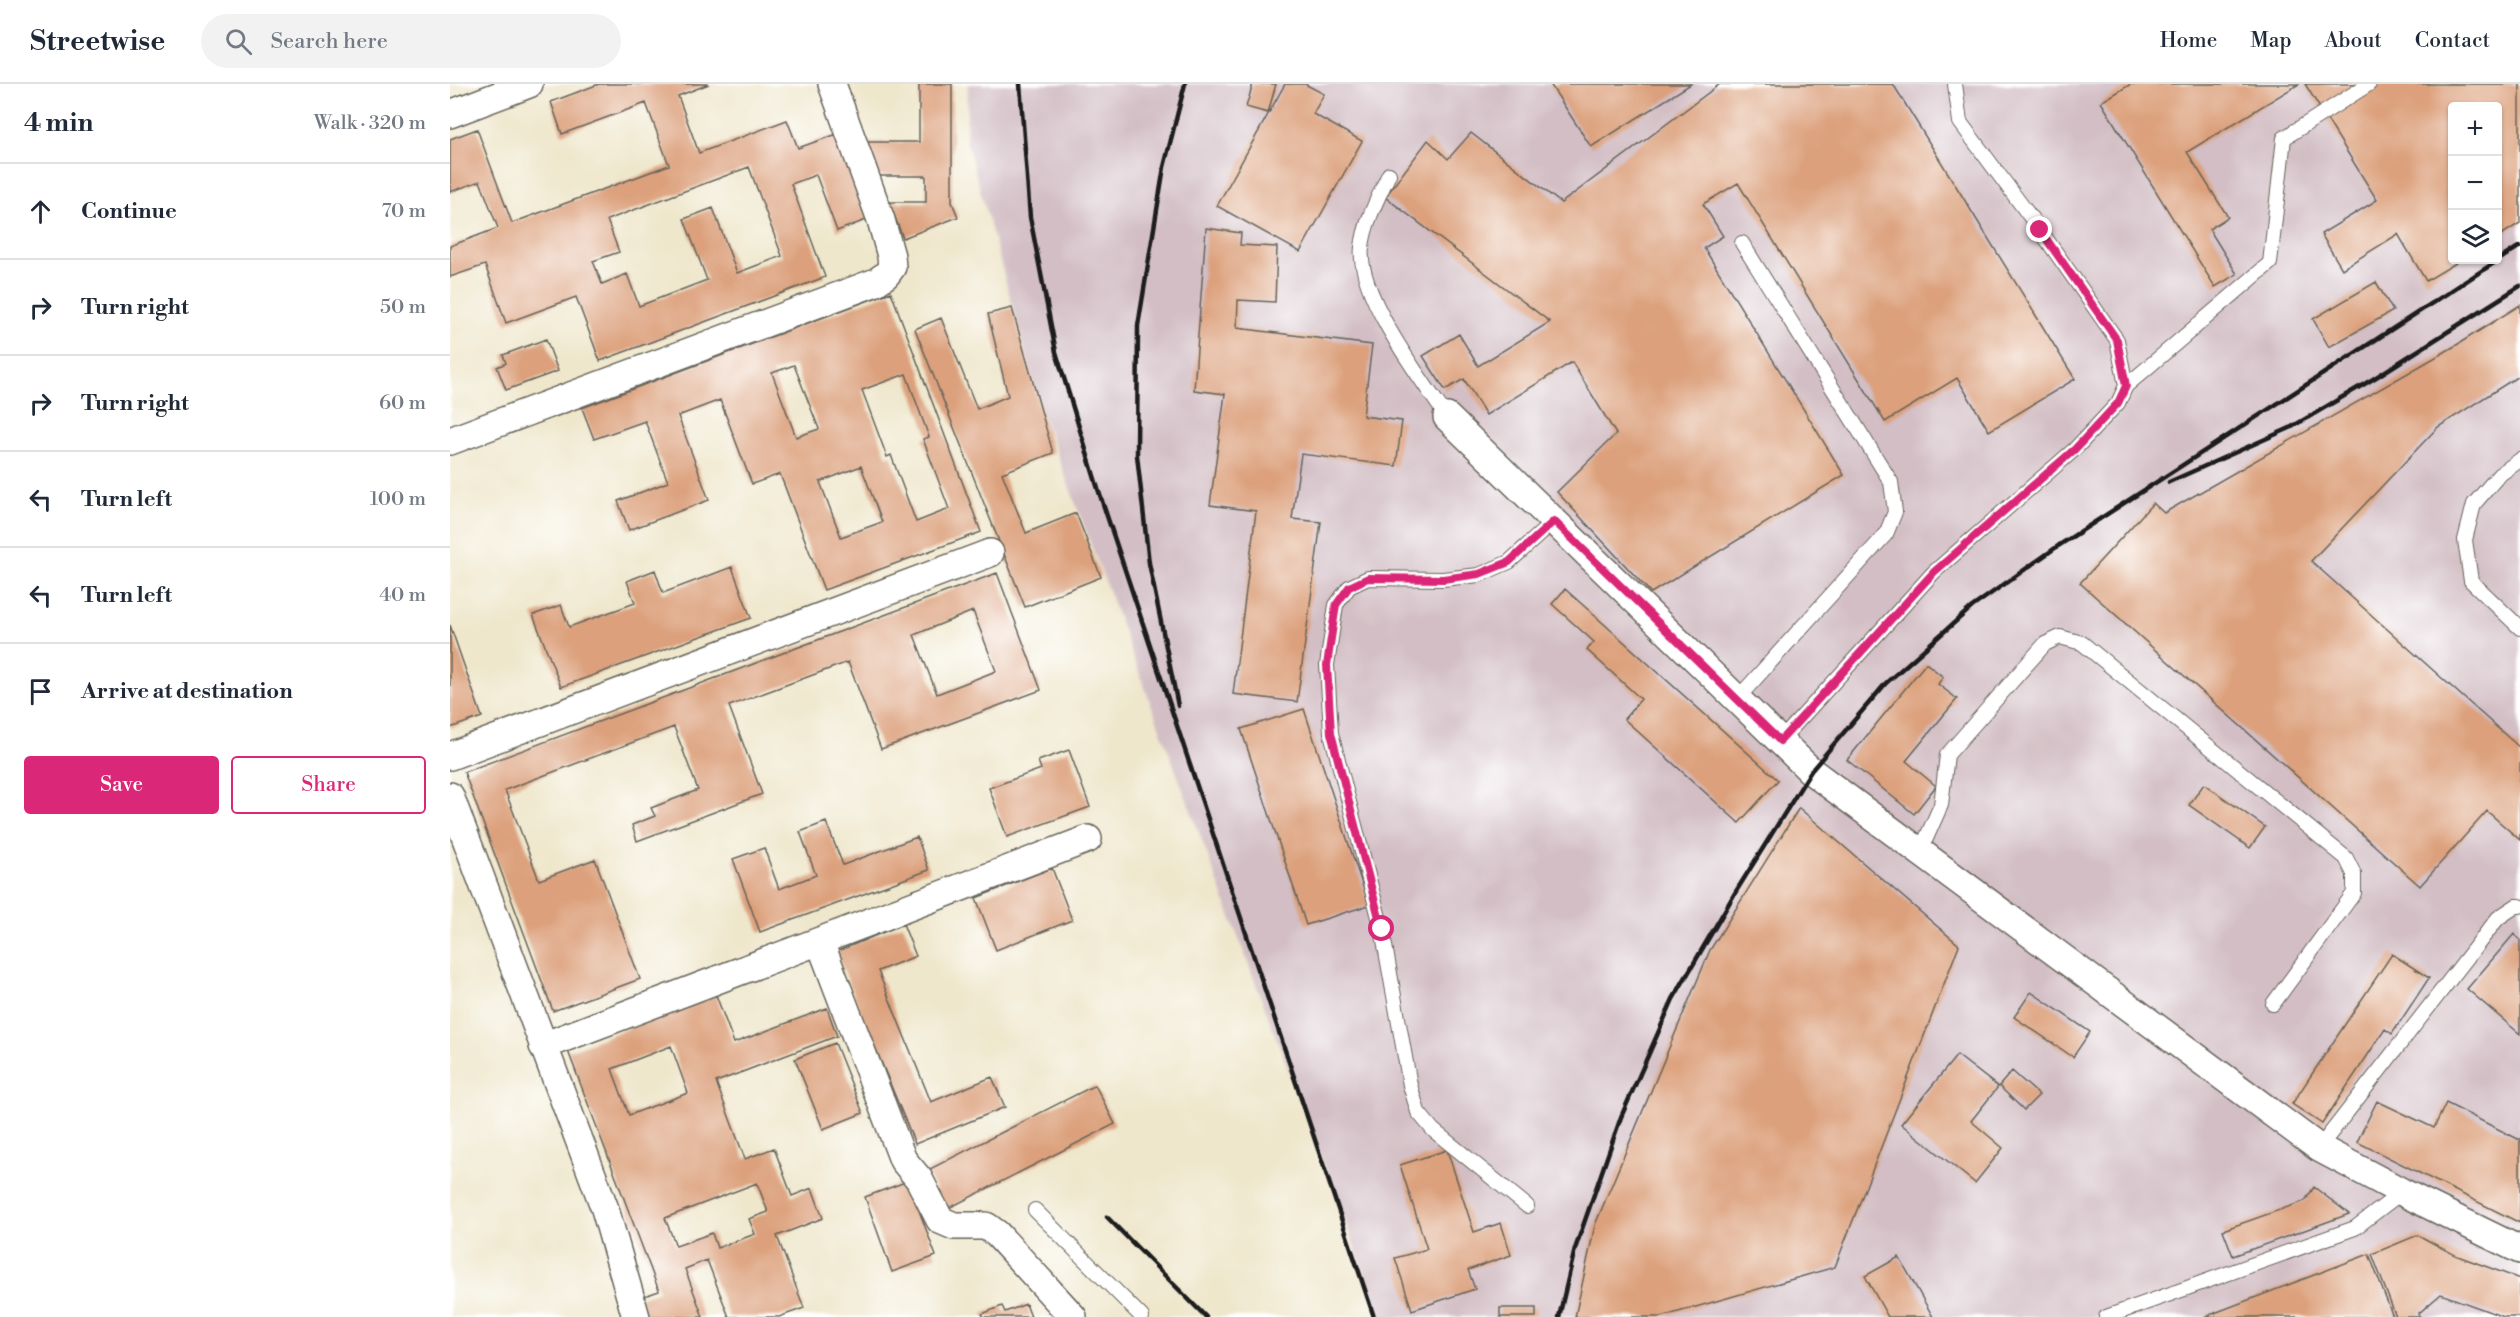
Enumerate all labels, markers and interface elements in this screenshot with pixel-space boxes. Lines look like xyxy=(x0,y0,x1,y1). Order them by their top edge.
search box xyxy=(201,14,621,68)
text: Streetwise xyxy=(30,24,165,59)
icon: search xyxy=(222,25,255,58)
text: Search here xyxy=(270,28,388,55)
text: Home xyxy=(2160,28,2217,54)
text: Map xyxy=(2250,28,2292,54)
text: About xyxy=(2325,28,2382,54)
text: Contact xyxy=(2415,28,2490,54)
map controls xyxy=(2448,102,2502,264)
button: + xyxy=(2448,102,2502,156)
text: 4 min xyxy=(24,107,94,139)
text: Walk · 320 m xyxy=(314,111,426,136)
button: − xyxy=(2448,156,2502,210)
icon: ahead xyxy=(24,195,57,228)
text: Continue xyxy=(81,198,177,225)
text: 70 m xyxy=(382,199,426,224)
button: layers xyxy=(2448,210,2502,264)
route end xyxy=(2026,216,2052,242)
icon: right xyxy=(24,291,57,324)
text: Turn right xyxy=(81,294,189,321)
text: 50 m xyxy=(380,295,426,320)
icon: right xyxy=(24,387,57,420)
text: Turn right xyxy=(81,390,189,417)
text: 60 m xyxy=(379,391,426,416)
icon: left xyxy=(24,483,57,516)
text: Turn left xyxy=(81,486,172,513)
text: 100 m xyxy=(370,487,426,512)
icon: left xyxy=(24,579,57,612)
text: Turn left xyxy=(81,582,172,609)
text: 40 m xyxy=(379,583,426,608)
icon: arrive xyxy=(24,675,57,708)
text: Arrive at destination xyxy=(81,678,293,705)
button: Save xyxy=(24,756,219,814)
button: Share xyxy=(231,756,426,814)
route start xyxy=(1368,915,1394,941)

